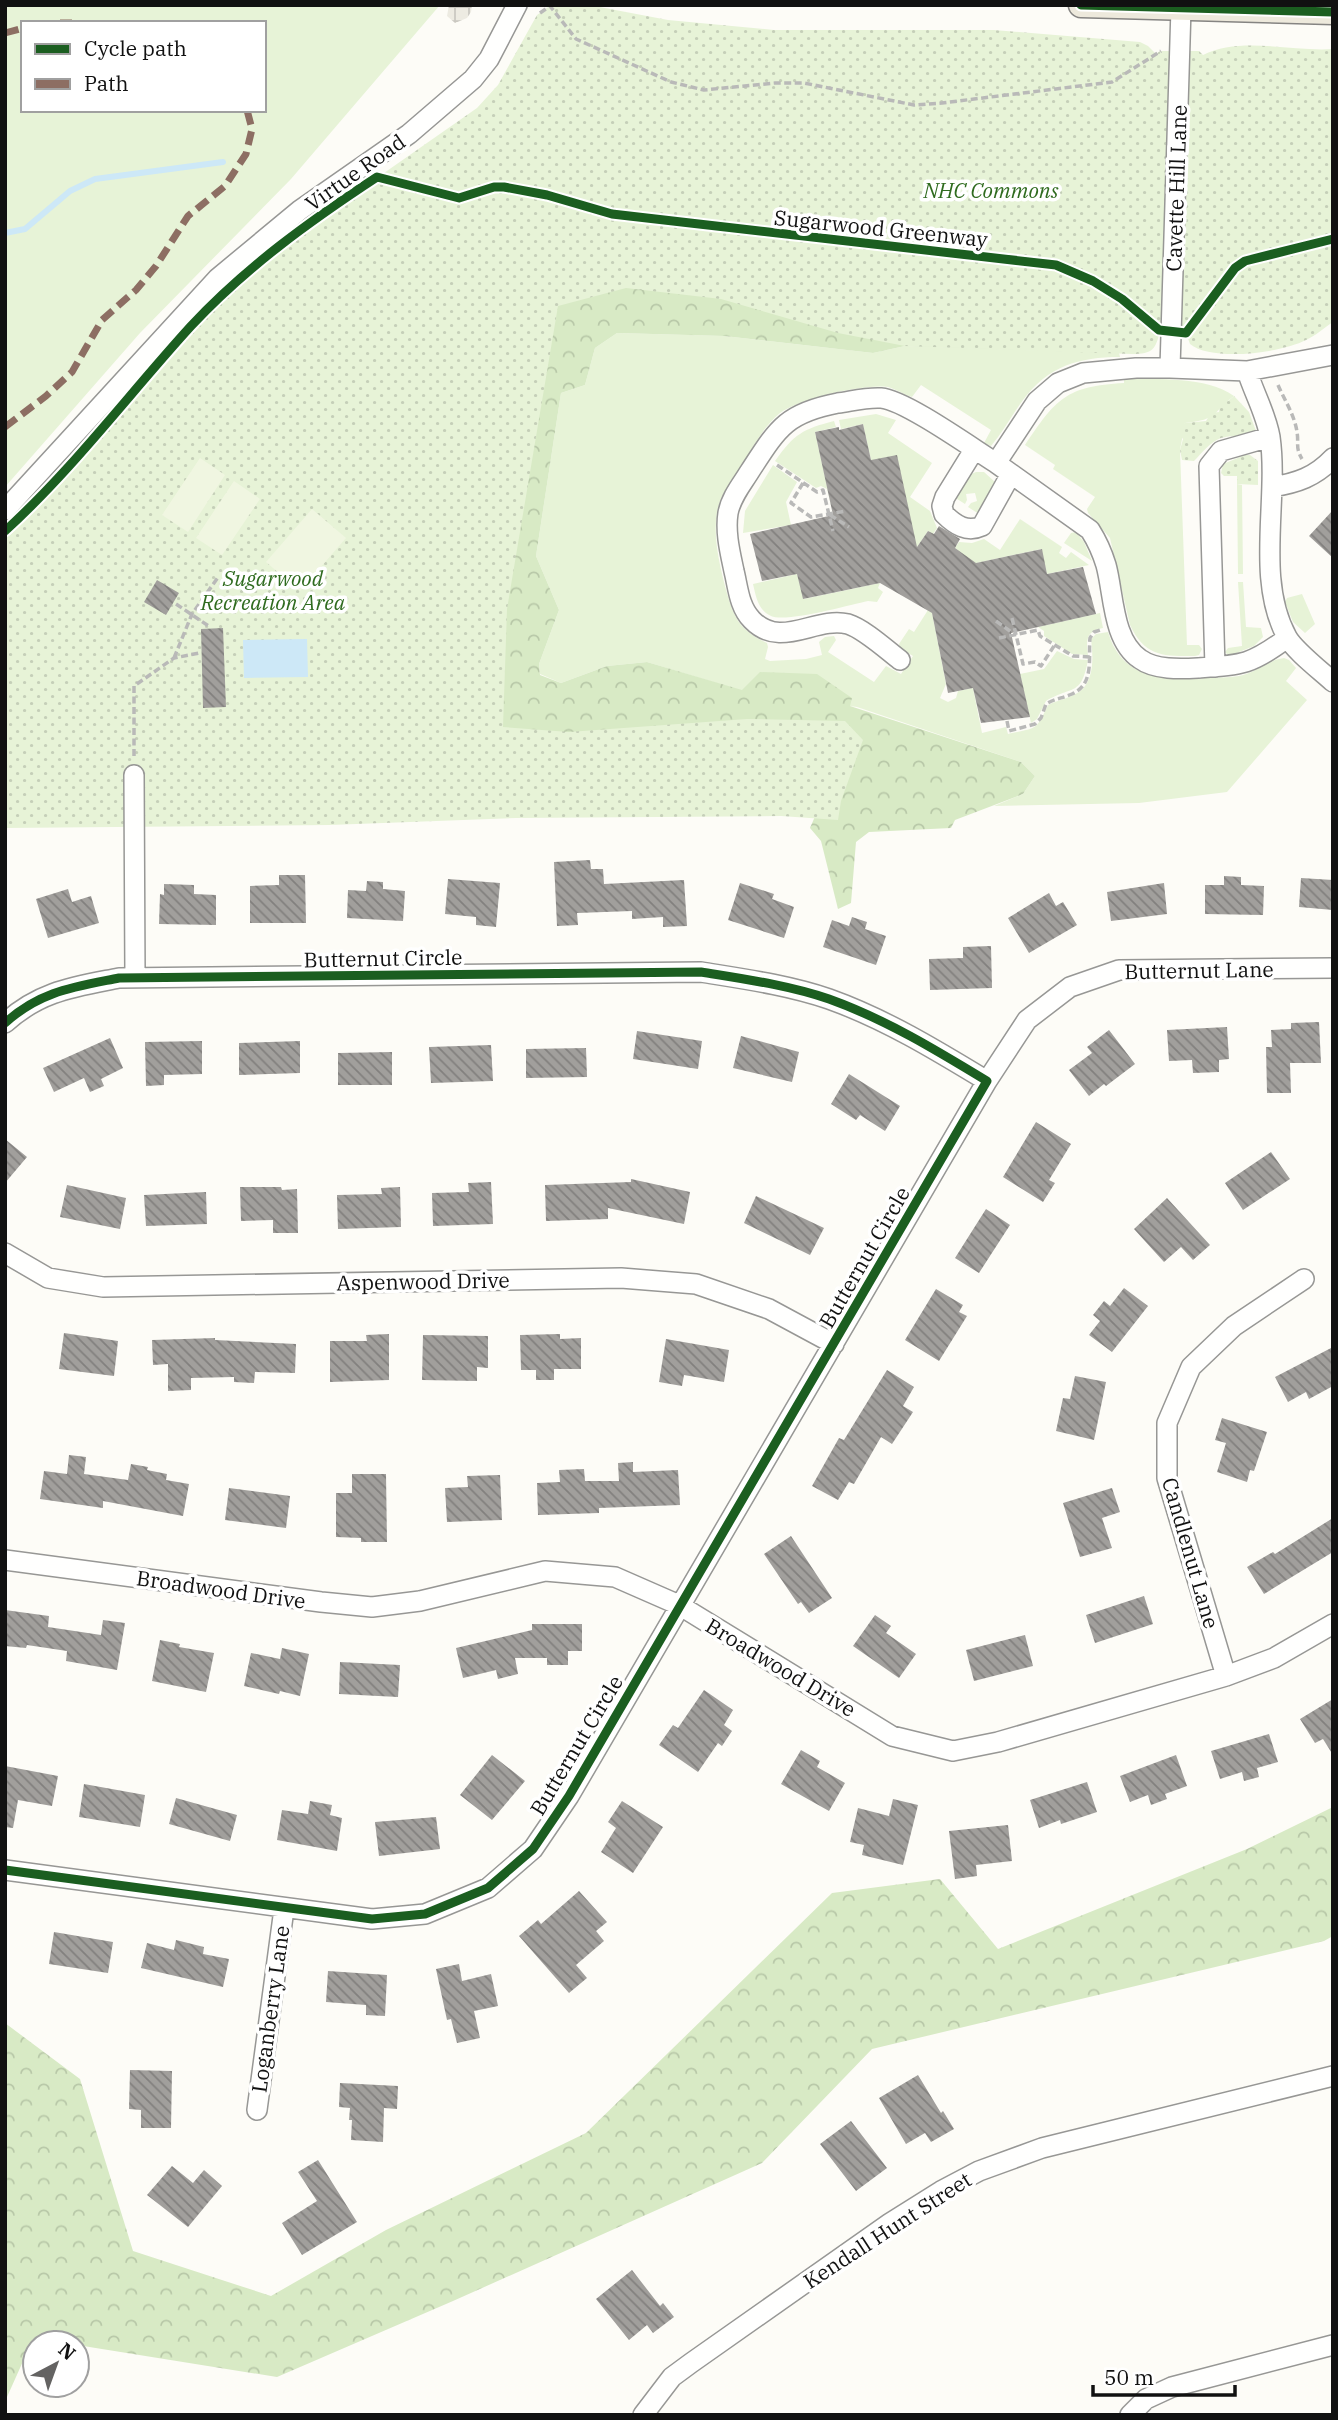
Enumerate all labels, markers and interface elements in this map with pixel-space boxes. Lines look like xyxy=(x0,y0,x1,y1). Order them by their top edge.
legend xyxy=(21,21,266,112)
text: Cycle path xyxy=(84,34,187,62)
text: Path xyxy=(84,69,129,97)
street label: Cavette Hill Lane xyxy=(1159,104,1193,272)
street label: Virtue Road xyxy=(299,127,411,217)
park label: NHC Commons xyxy=(922,176,1059,204)
street label: Sugarwood Greenway xyxy=(773,203,990,253)
park label: Sugarwood Recreation Area xyxy=(200,564,346,616)
street label: Butternut Circle xyxy=(303,943,463,973)
street label: Butternut Lane xyxy=(1124,955,1274,985)
street label: Butternut Circle xyxy=(812,1181,916,1333)
street label: Aspenwood Drive xyxy=(336,1265,510,1297)
street label: Candlenut Lane xyxy=(1156,1474,1226,1632)
street label: Broadwood Drive xyxy=(135,1563,307,1615)
street label: Broadwood Drive xyxy=(701,1611,861,1723)
street label: Butternut Circle xyxy=(523,1670,629,1820)
street label: Loganberry Lane xyxy=(244,1924,296,2094)
street label: Kendall Hunt Street xyxy=(798,2165,976,2295)
north arrow xyxy=(21,2329,91,2399)
text: N xyxy=(54,2337,81,2365)
scale bar xyxy=(1093,2354,1235,2398)
text: 50 m xyxy=(1104,2363,1154,2391)

